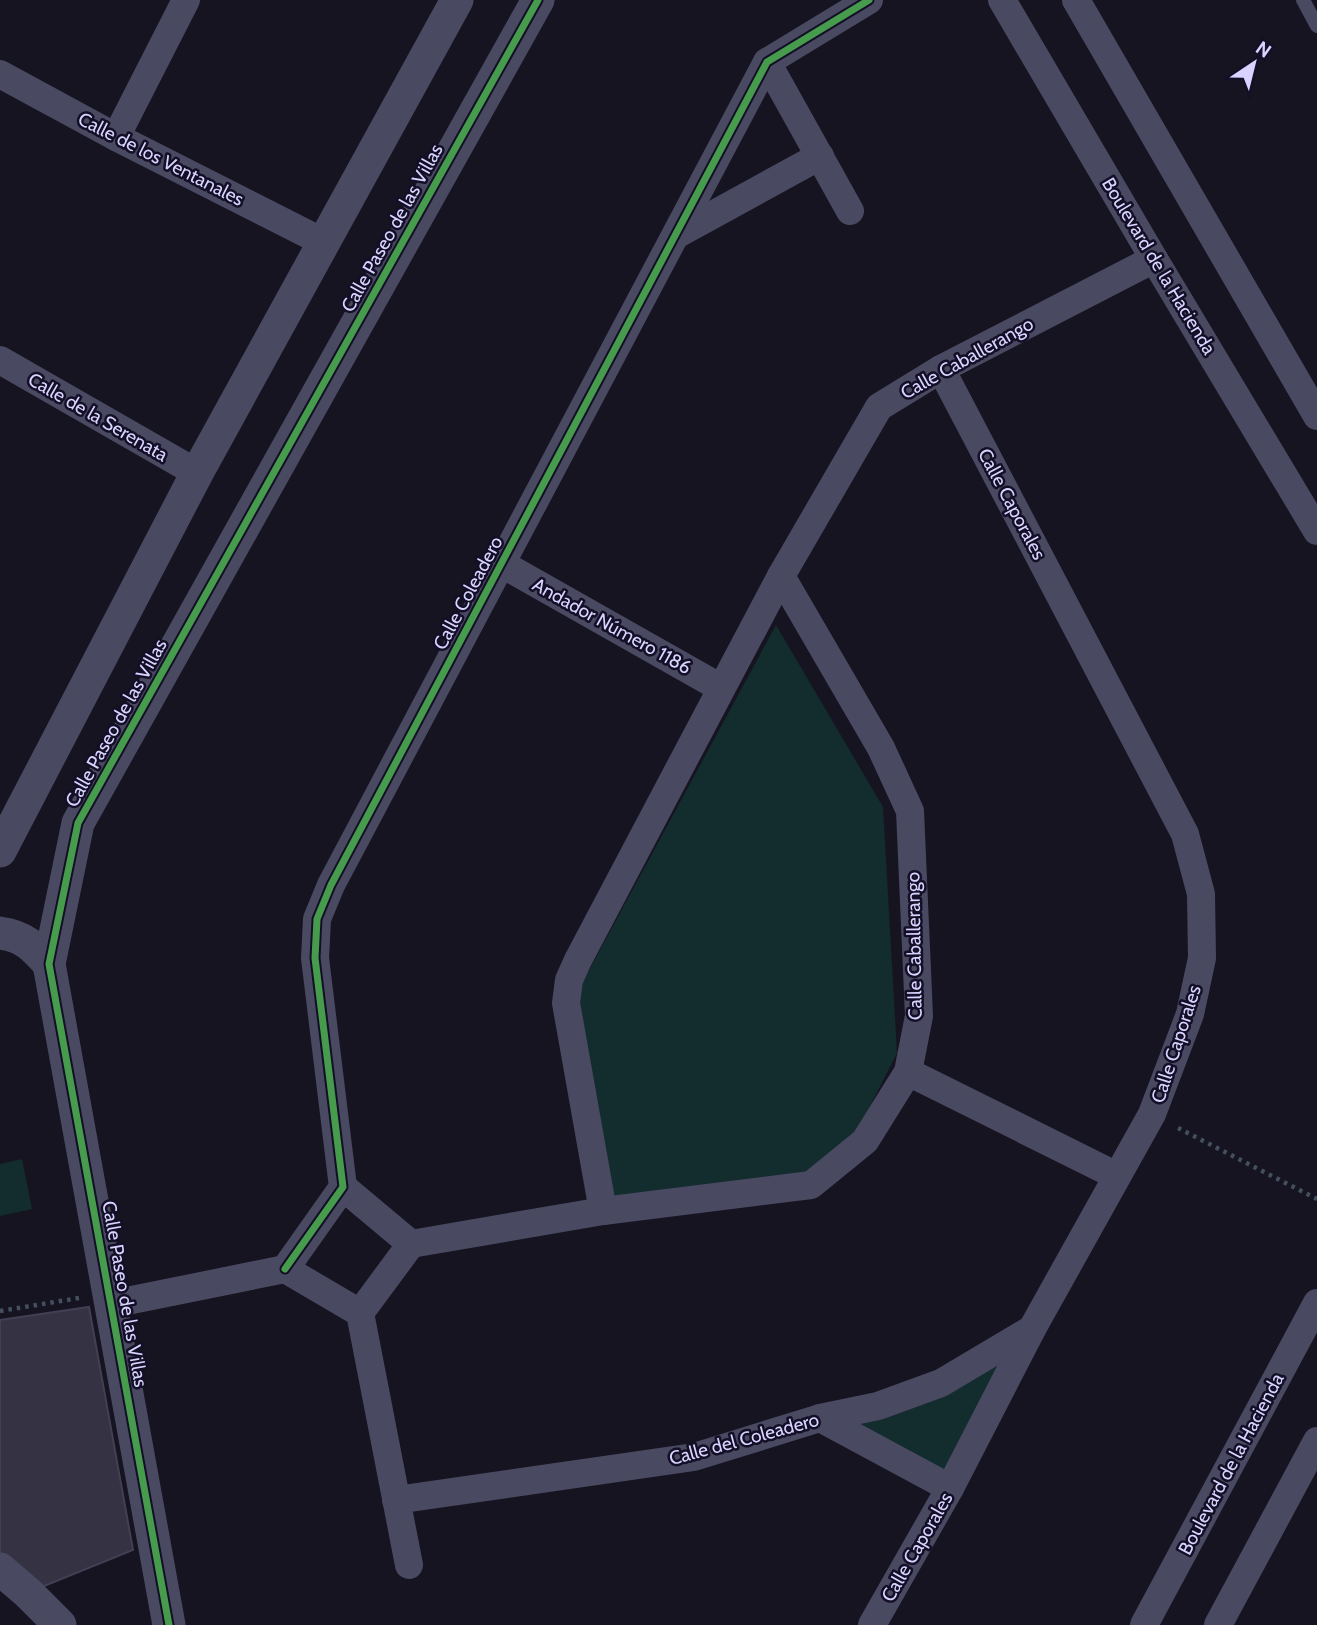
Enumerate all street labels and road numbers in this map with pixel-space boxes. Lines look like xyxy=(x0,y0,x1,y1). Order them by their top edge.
street label: Calle de los Ventanales xyxy=(74,107,248,211)
street label: Calle Paseo de las Villas xyxy=(336,140,448,316)
street label: Boulevard de la Hacienda xyxy=(1097,173,1221,359)
street label: Calle Caballerango xyxy=(897,312,1037,404)
street label: Calle de la Serenata xyxy=(24,368,172,466)
street label: Calle Caporales xyxy=(973,444,1051,564)
street label: Calle Coleadero xyxy=(428,532,508,654)
street label: Andador Número 1186 xyxy=(529,573,695,679)
street label: Calle Paseo de las Villas xyxy=(60,635,172,811)
street label: Calle Caballerango xyxy=(901,872,927,1020)
street label: Calle Caporales xyxy=(1146,982,1206,1106)
street label: Calle Paseo de las Villas xyxy=(97,1199,153,1389)
street label: Boulevard de la Hacienda xyxy=(1173,1369,1289,1559)
street label: Calle del Coleadero xyxy=(666,1408,822,1470)
street label: Calle Caporales xyxy=(876,1488,958,1606)

